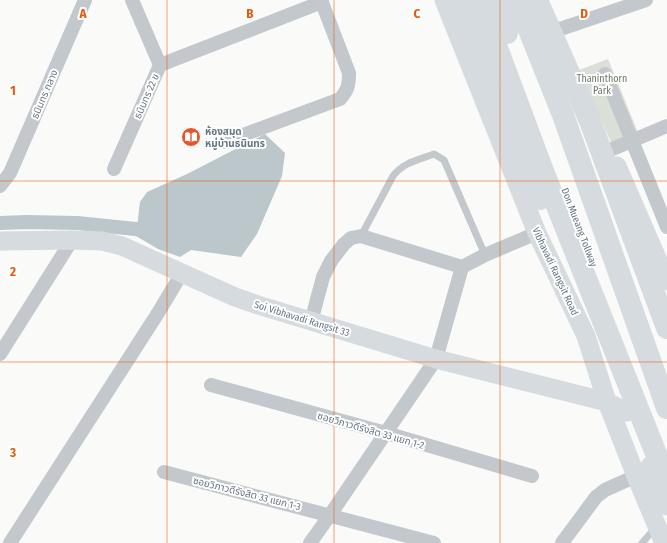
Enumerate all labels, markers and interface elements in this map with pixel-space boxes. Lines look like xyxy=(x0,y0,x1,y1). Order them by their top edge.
text: A xyxy=(78,6,87,21)
text: B xyxy=(246,6,254,21)
text: C xyxy=(414,6,421,21)
text: D xyxy=(580,6,588,21)
street label: ธนินทร กลาง xyxy=(29,68,61,121)
street label: ธนินทร 22 ข xyxy=(132,72,162,121)
park label: Thaninthorn Park xyxy=(577,73,627,97)
text: 1 xyxy=(10,83,16,98)
place label: ห้องสมุด หมู่บ้านธนินทร xyxy=(205,125,265,150)
library icon: ห้องสมุด หมู่บ้านธนินทร xyxy=(180,126,202,148)
street label: Don Mueang Tollway xyxy=(559,186,600,269)
street label: Vibhavadi Rangsit Road xyxy=(529,226,581,317)
text: 2 xyxy=(9,264,16,279)
street label: Soi Vibhavadi Rangsit 33 xyxy=(253,299,351,339)
street label: ซอยวิภาวดีรังสิต 33 แยก 1-2 xyxy=(316,410,426,452)
text: 3 xyxy=(9,445,16,460)
street label: ซอยวิภาวดีรังสิต 33 แยก 1-3 xyxy=(192,475,302,513)

